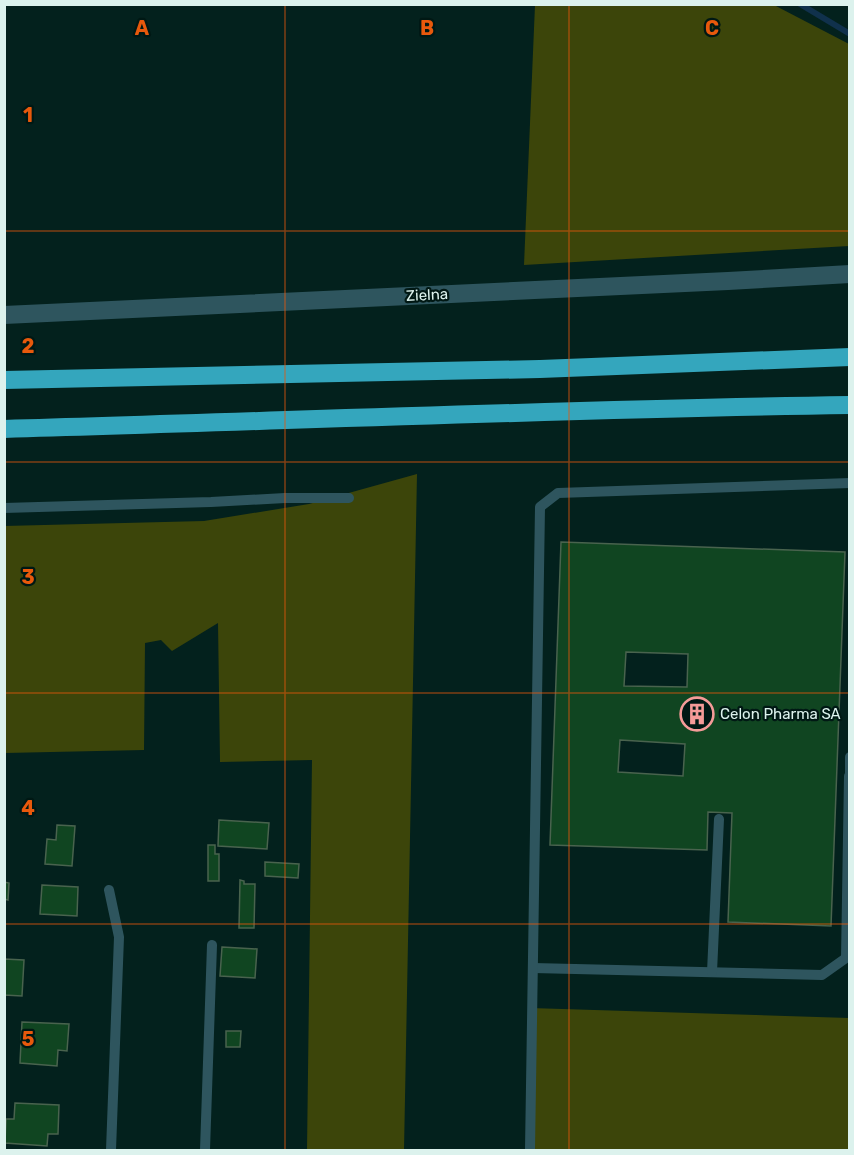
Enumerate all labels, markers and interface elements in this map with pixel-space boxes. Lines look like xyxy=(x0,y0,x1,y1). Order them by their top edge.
text: A xyxy=(135,16,150,40)
text: B xyxy=(420,16,434,40)
text: C xyxy=(705,16,719,40)
text: 1 xyxy=(23,103,33,127)
street label: Zielna xyxy=(406,285,448,305)
text: 2 xyxy=(22,334,35,358)
text: 3 xyxy=(21,565,35,589)
building icon: Celon Pharma SA xyxy=(679,696,715,732)
place label: Celon Pharma SA xyxy=(720,705,841,723)
text: 4 xyxy=(21,796,35,820)
text: 5 xyxy=(22,1027,35,1051)

